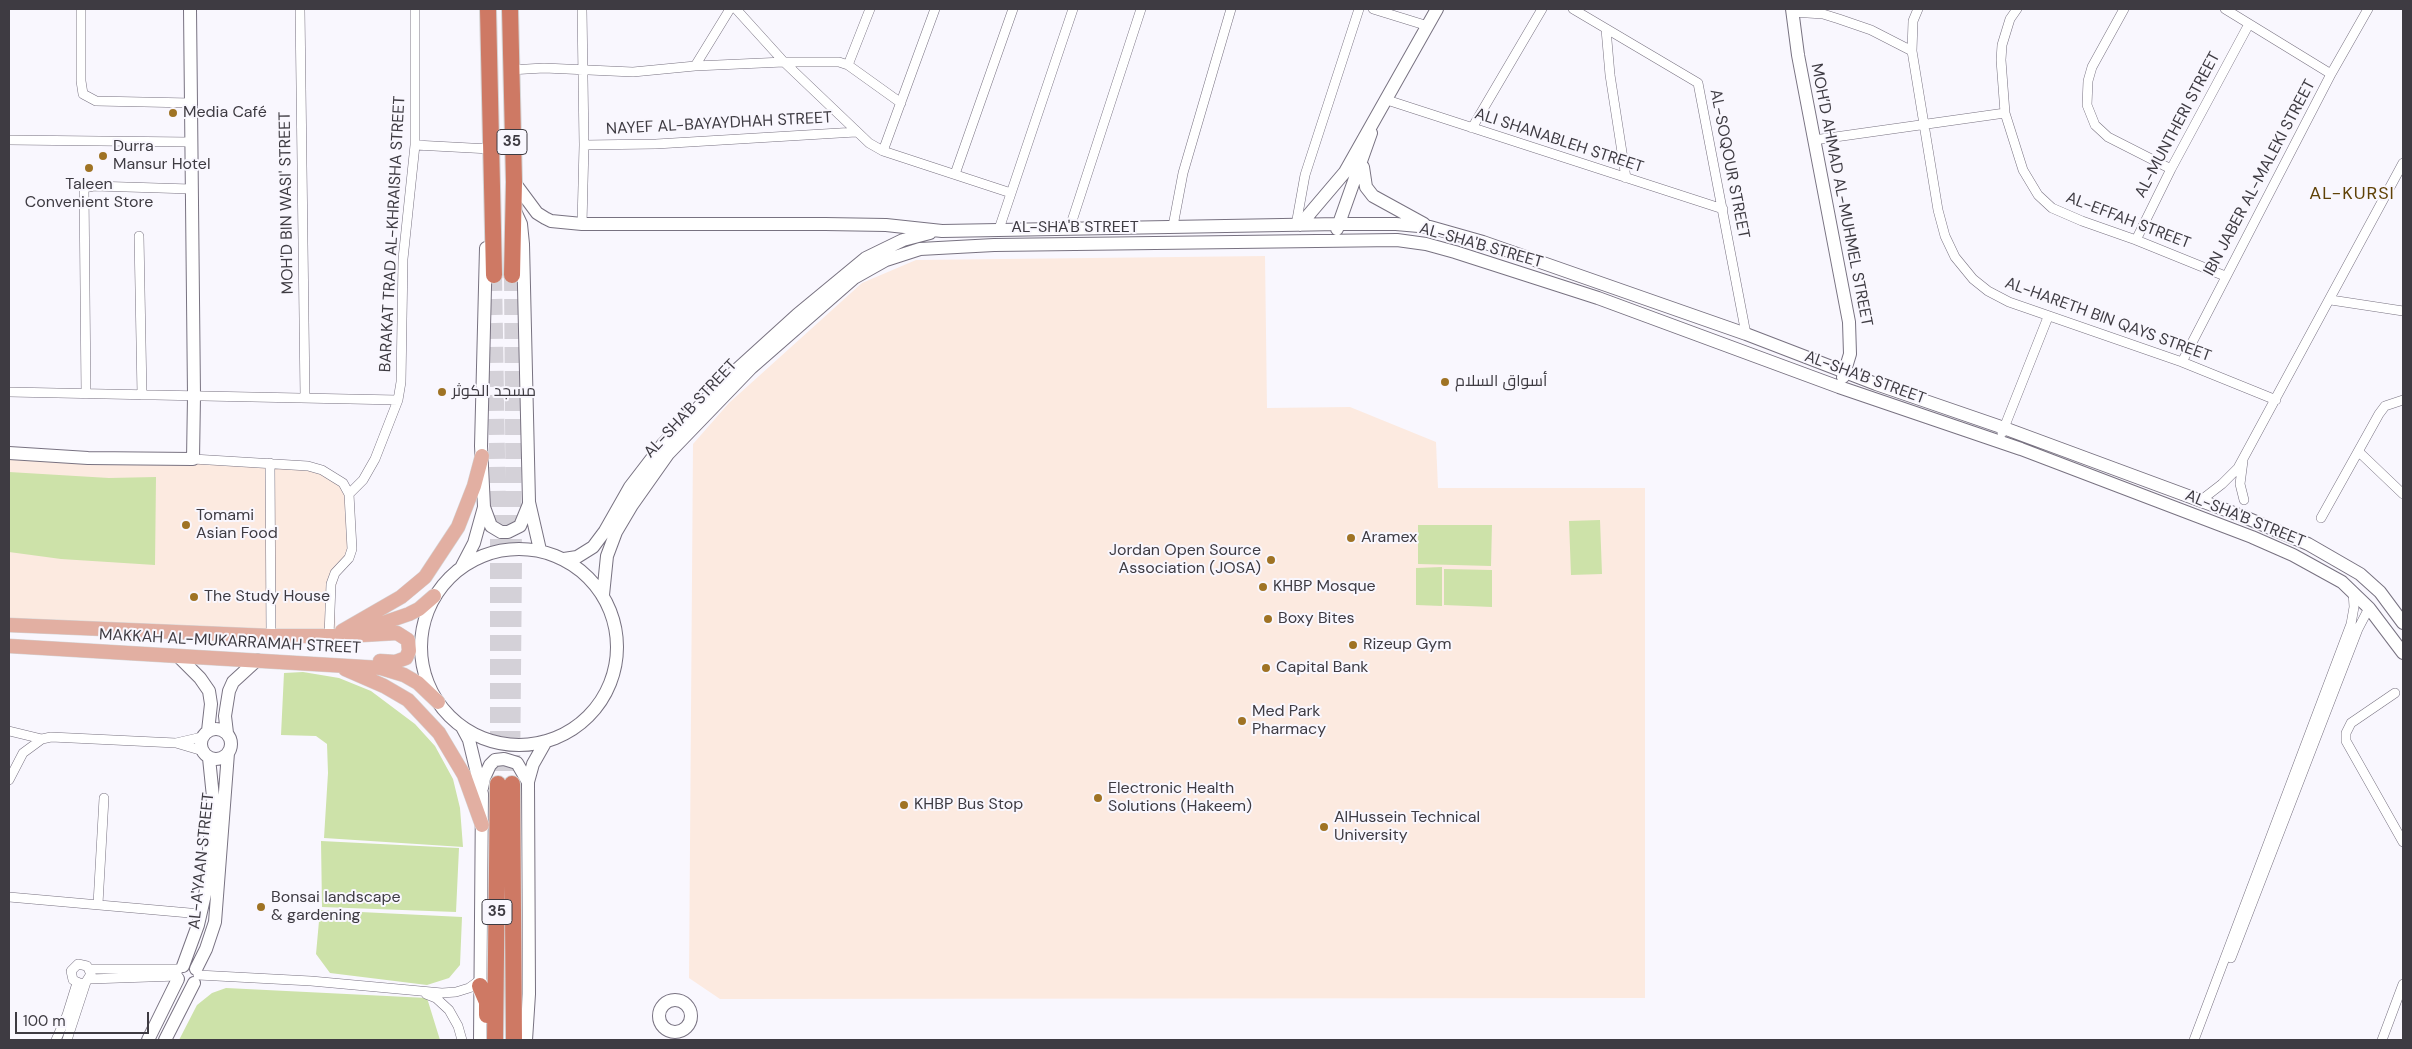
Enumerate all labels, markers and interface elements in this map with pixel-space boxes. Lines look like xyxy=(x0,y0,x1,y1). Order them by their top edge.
street label: AL-MUNTHERI STREET xyxy=(2131,49,2225,201)
street label: MOH’D AHMAD AL-MUHMEL STREET xyxy=(1806,62,1876,328)
street label: IBN JABER AL-MALEKI STREET xyxy=(2200,77,2320,279)
street label: AL-SOQOUR STREET xyxy=(1705,88,1753,240)
street label: BARAKAT TRAD AL-KHRAISHA STREET xyxy=(376,95,410,373)
place label: Media Café xyxy=(183,103,267,123)
street label: ALI SHANABLEH STREET xyxy=(1472,105,1646,177)
marker: Media Café xyxy=(167,107,179,119)
street label: NAYEF AL-BAYAYDHAH STREET xyxy=(606,108,832,140)
street label: MOH'D BIN WASI' STREET xyxy=(276,112,298,294)
road number: 35 xyxy=(497,130,527,154)
place label: Durra Mansur Hotel xyxy=(113,137,210,175)
marker: Durra Mansur Hotel xyxy=(97,150,109,162)
marker: Taleen Convenient Store xyxy=(83,162,95,174)
place label: Taleen Convenient Store xyxy=(25,175,153,213)
district label: AL-KURSI xyxy=(2308,183,2396,205)
street label: AL-EFFAH STREET xyxy=(2063,188,2193,254)
street label: AL-SHA'B STREET xyxy=(1011,218,1139,238)
street label: AL-SHA'B STREET xyxy=(1417,219,1545,273)
street label: AL-HARETH BIN QAYS STREET xyxy=(2002,274,2214,366)
street label: AL-SHA'B STREET xyxy=(1802,347,1928,409)
street label: AL-SHA'B STREET xyxy=(641,356,741,462)
place label: أسواق السلام xyxy=(1455,372,1547,392)
marker: أسواق السلام xyxy=(1439,376,1451,388)
place label: مسجد الكوثر xyxy=(452,382,536,402)
marker: مسجد الكوثر xyxy=(436,386,448,398)
street label: AL-SHA'B STREET xyxy=(2182,486,2308,552)
place label: Tomami Asian Food xyxy=(196,506,278,544)
marker: Tomami Asian Food xyxy=(180,519,192,531)
place label: Aramex xyxy=(1361,528,1417,548)
marker: Aramex xyxy=(1345,532,1357,544)
place label: Jordan Open Source Association (JOSA) xyxy=(1109,541,1261,579)
marker: Jordan Open Source Association (JOSA) xyxy=(1265,554,1277,566)
place label: KHBP Mosque xyxy=(1273,577,1376,597)
marker: KHBP Mosque xyxy=(1257,581,1269,593)
place label: The Study House xyxy=(204,587,330,607)
marker: The Study House xyxy=(188,591,200,603)
place label: Boxy Bites xyxy=(1278,609,1355,629)
marker: Boxy Bites xyxy=(1262,613,1274,625)
street label: MAKKAH AL-MUKARRAMAH STREET xyxy=(98,626,362,658)
place label: Rizeup Gym xyxy=(1363,635,1451,655)
marker: Rizeup Gym xyxy=(1347,639,1359,651)
place label: Capital Bank xyxy=(1276,658,1368,678)
marker: Capital Bank xyxy=(1260,662,1272,674)
place label: Med Park Pharmacy xyxy=(1252,702,1326,740)
marker: Med Park Pharmacy xyxy=(1236,715,1248,727)
place label: Electronic Health Solutions (Hakeem) xyxy=(1108,779,1252,817)
street label: AL-A'YAAN STREET xyxy=(185,792,219,930)
marker: Electronic Health Solutions (Hakeem) xyxy=(1092,792,1104,804)
place label: KHBP Bus Stop xyxy=(914,795,1023,815)
marker: KHBP Bus Stop xyxy=(898,799,910,811)
place label: AlHussein Technical University xyxy=(1334,808,1480,846)
marker: AlHussein Technical University xyxy=(1318,821,1330,833)
place label: Bonsai landscape & gardening xyxy=(271,888,401,926)
road number: 35 xyxy=(482,900,512,924)
marker: Bonsai landscape & gardening xyxy=(255,901,267,913)
scale bar xyxy=(18,1002,151,1034)
text: 100 m xyxy=(23,1011,66,1031)

